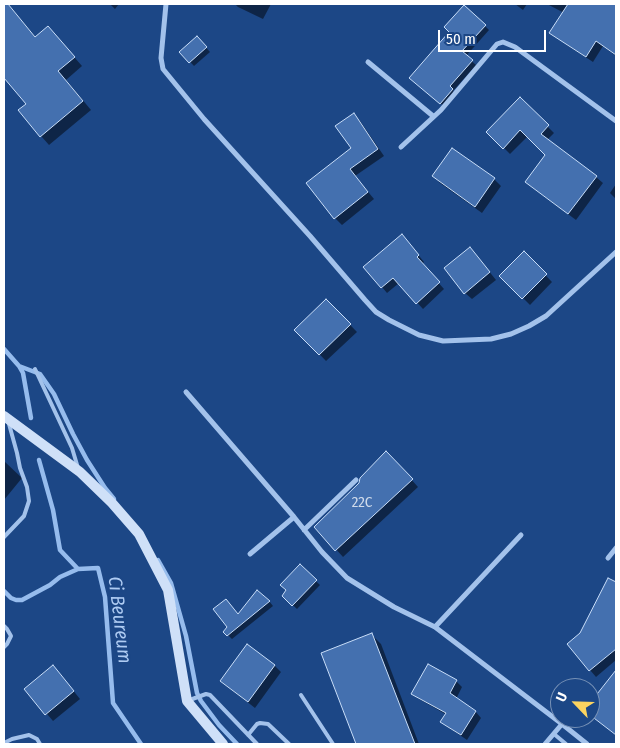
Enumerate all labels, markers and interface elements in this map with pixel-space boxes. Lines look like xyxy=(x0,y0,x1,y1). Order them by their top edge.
scale bar xyxy=(440,20,548,52)
text: 50 m xyxy=(446,30,476,48)
house number: 22C xyxy=(352,494,372,512)
water label: Ci Beureum xyxy=(102,575,136,665)
north arrow xyxy=(550,678,600,728)
text: U xyxy=(552,690,571,704)

